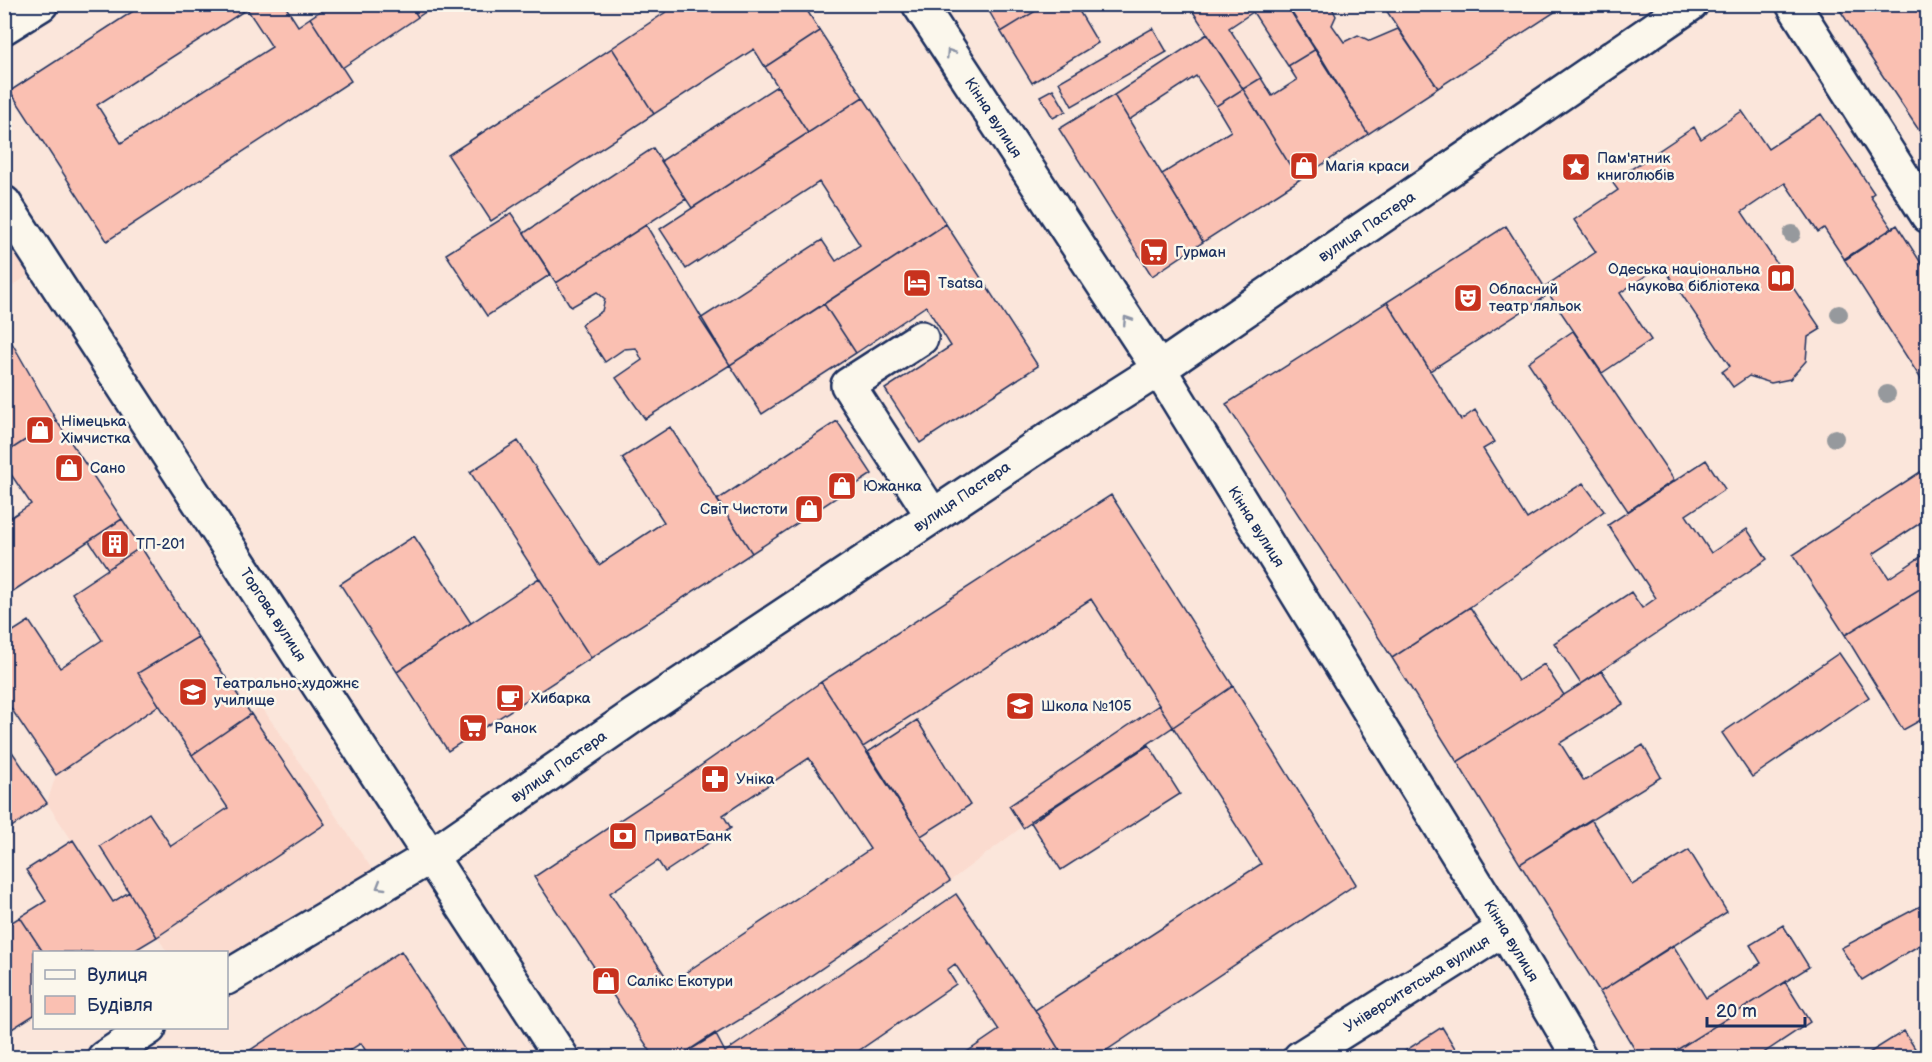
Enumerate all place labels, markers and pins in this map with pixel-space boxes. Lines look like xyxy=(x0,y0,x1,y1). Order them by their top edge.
place label: Пам'ятник книголюбів xyxy=(1597,149,1675,185)
shop icon: Магія краси xyxy=(1288,150,1320,182)
place icon: Пам'ятник книголюбів xyxy=(1560,151,1592,183)
place label: Магія краси xyxy=(1325,157,1409,176)
supermarket icon: Гурман xyxy=(1138,236,1170,268)
place label: Гурман xyxy=(1175,243,1226,262)
place label: Одеська національна наукова бібліотека xyxy=(1608,260,1760,296)
library icon: Одеська національна наукова бібліотека xyxy=(1765,262,1797,294)
hotel icon: Tsatsa xyxy=(901,267,933,299)
place label: Tsatsa xyxy=(938,274,983,293)
place label: Обласний театр ляльок xyxy=(1489,280,1581,316)
theatre icon: Обласний театр ляльок xyxy=(1452,282,1484,314)
place label: Нiмецька Хiмчистка xyxy=(61,412,131,448)
shop icon: Нiмецька Хiмчистка xyxy=(24,414,56,446)
shop icon: Сано xyxy=(53,452,85,484)
place label: Сано xyxy=(90,459,126,478)
shop icon: Южанка xyxy=(826,470,858,502)
place label: Южанка xyxy=(863,477,922,496)
shop icon: Світ Чистоти xyxy=(793,493,825,525)
place label: Світ Чистоти xyxy=(700,500,788,519)
building icon: ТП-201 xyxy=(99,528,131,560)
place label: ТП-201 xyxy=(136,535,185,554)
place label: Театрально-художнє училище xyxy=(214,674,359,710)
school or university icon: Театрально-художнє училище xyxy=(177,676,209,708)
cafe icon: Хибарка xyxy=(494,682,526,714)
place label: Хибарка xyxy=(531,689,591,708)
school or university icon: Школа №105 xyxy=(1004,690,1036,722)
place label: Школа №105 xyxy=(1041,697,1132,716)
supermarket icon: Ранок xyxy=(457,712,489,744)
place label: Ранок xyxy=(494,719,537,738)
pharmacy icon: Уніка xyxy=(699,763,731,795)
place label: Уніка xyxy=(736,770,775,789)
bank icon: ПриватБанк xyxy=(607,820,639,852)
place label: ПриватБанк xyxy=(644,827,732,846)
shop icon: Салікс Екотури xyxy=(590,965,622,997)
place label: Салікс Екотури xyxy=(627,972,733,991)

